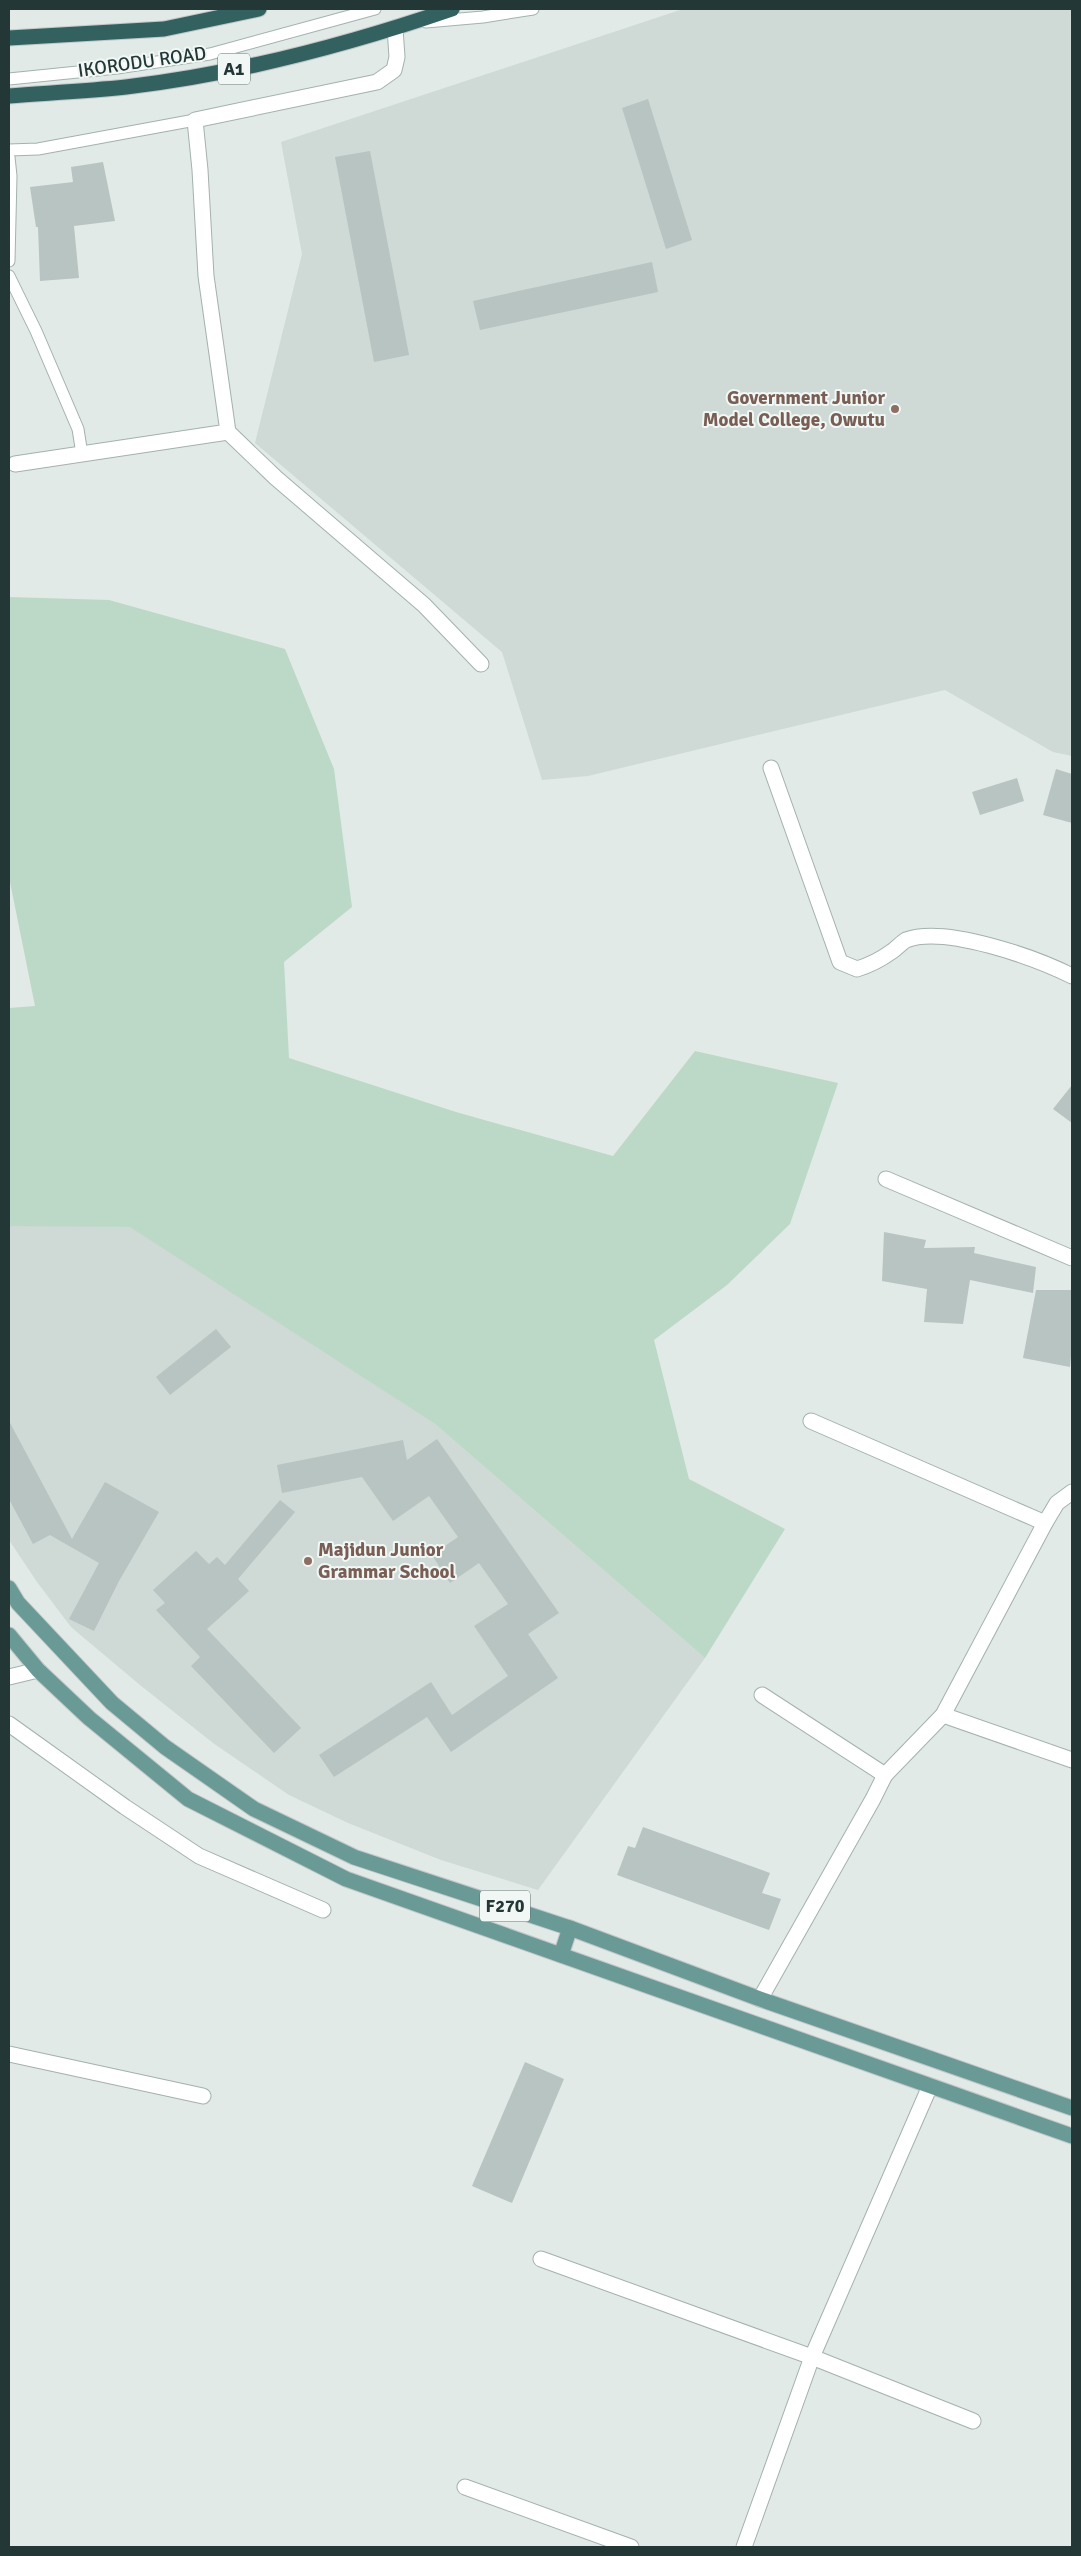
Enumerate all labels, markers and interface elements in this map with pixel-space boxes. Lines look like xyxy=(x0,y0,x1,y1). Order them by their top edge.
street label: IKORODU ROAD xyxy=(76,41,208,83)
road number: A1 xyxy=(218,54,250,85)
place label: Government Junior Model College, Owutu xyxy=(703,386,885,432)
marker: Government Junior Model College, Owutu xyxy=(889,403,901,415)
place label: Majidun Junior Grammar School xyxy=(318,1538,455,1584)
marker: Majidun Junior Grammar School xyxy=(302,1555,314,1567)
road number: F270 xyxy=(480,1890,530,1922)

